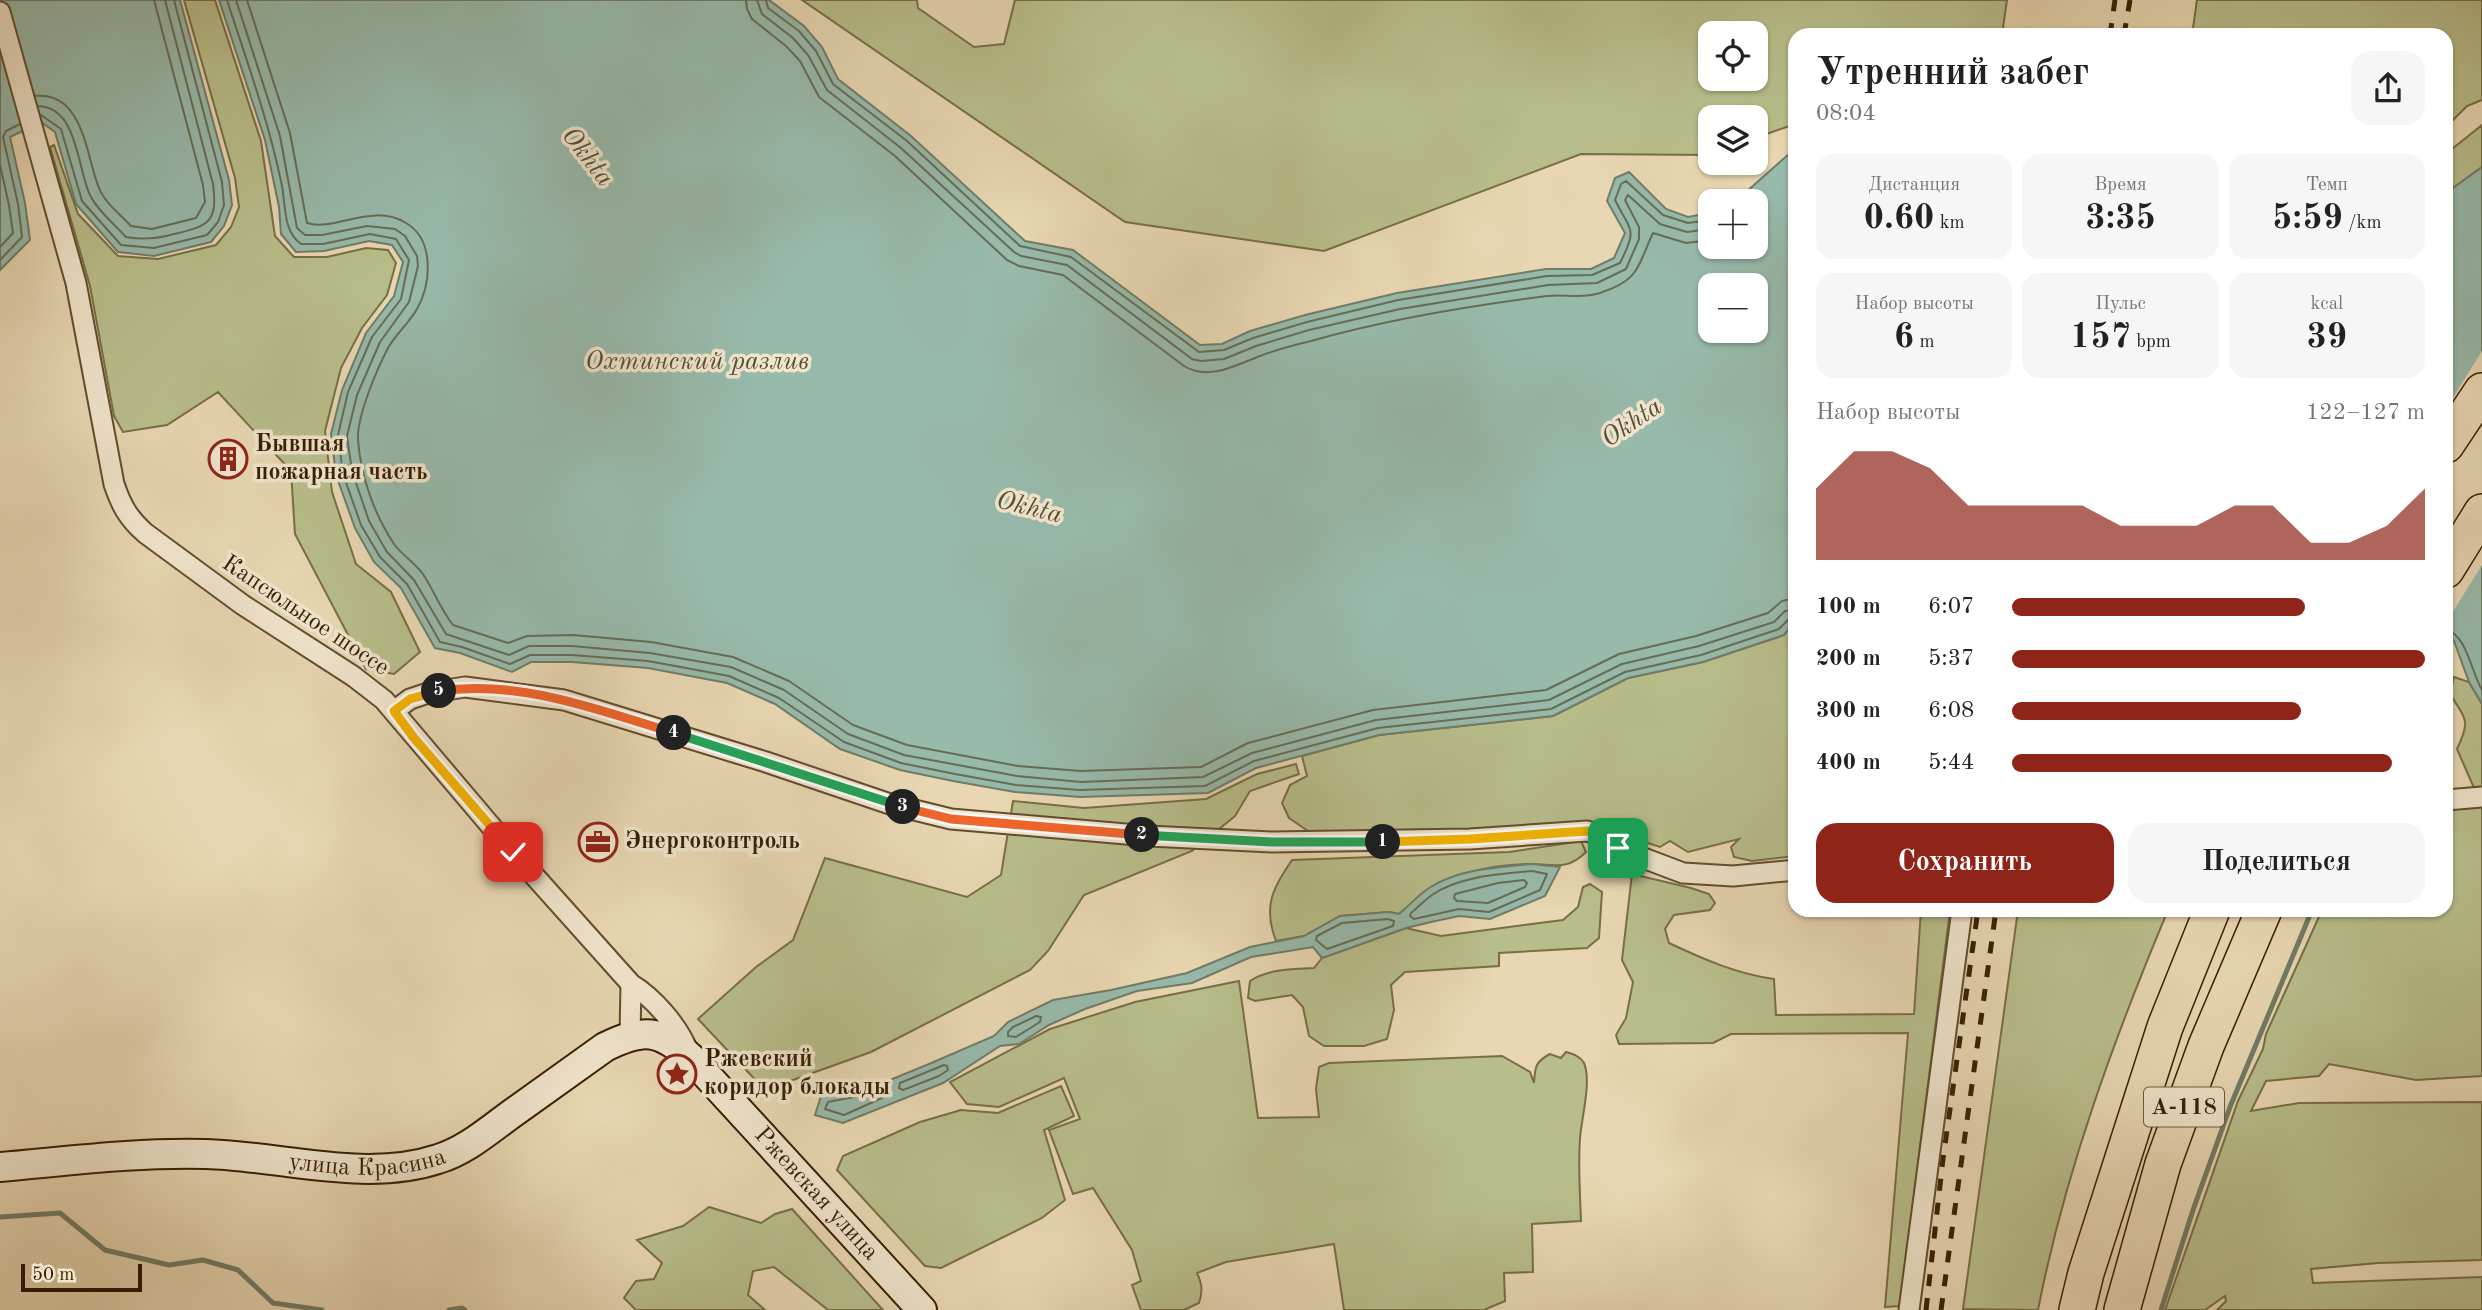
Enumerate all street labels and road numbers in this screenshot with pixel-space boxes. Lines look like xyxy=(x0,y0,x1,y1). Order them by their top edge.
street label: Капсюльное шоссе xyxy=(217,551,393,681)
road number: А-118 xyxy=(2144,1088,2224,1126)
street label: Ржевская улица xyxy=(749,1123,883,1265)
street label: улица Красина xyxy=(287,1145,449,1181)

